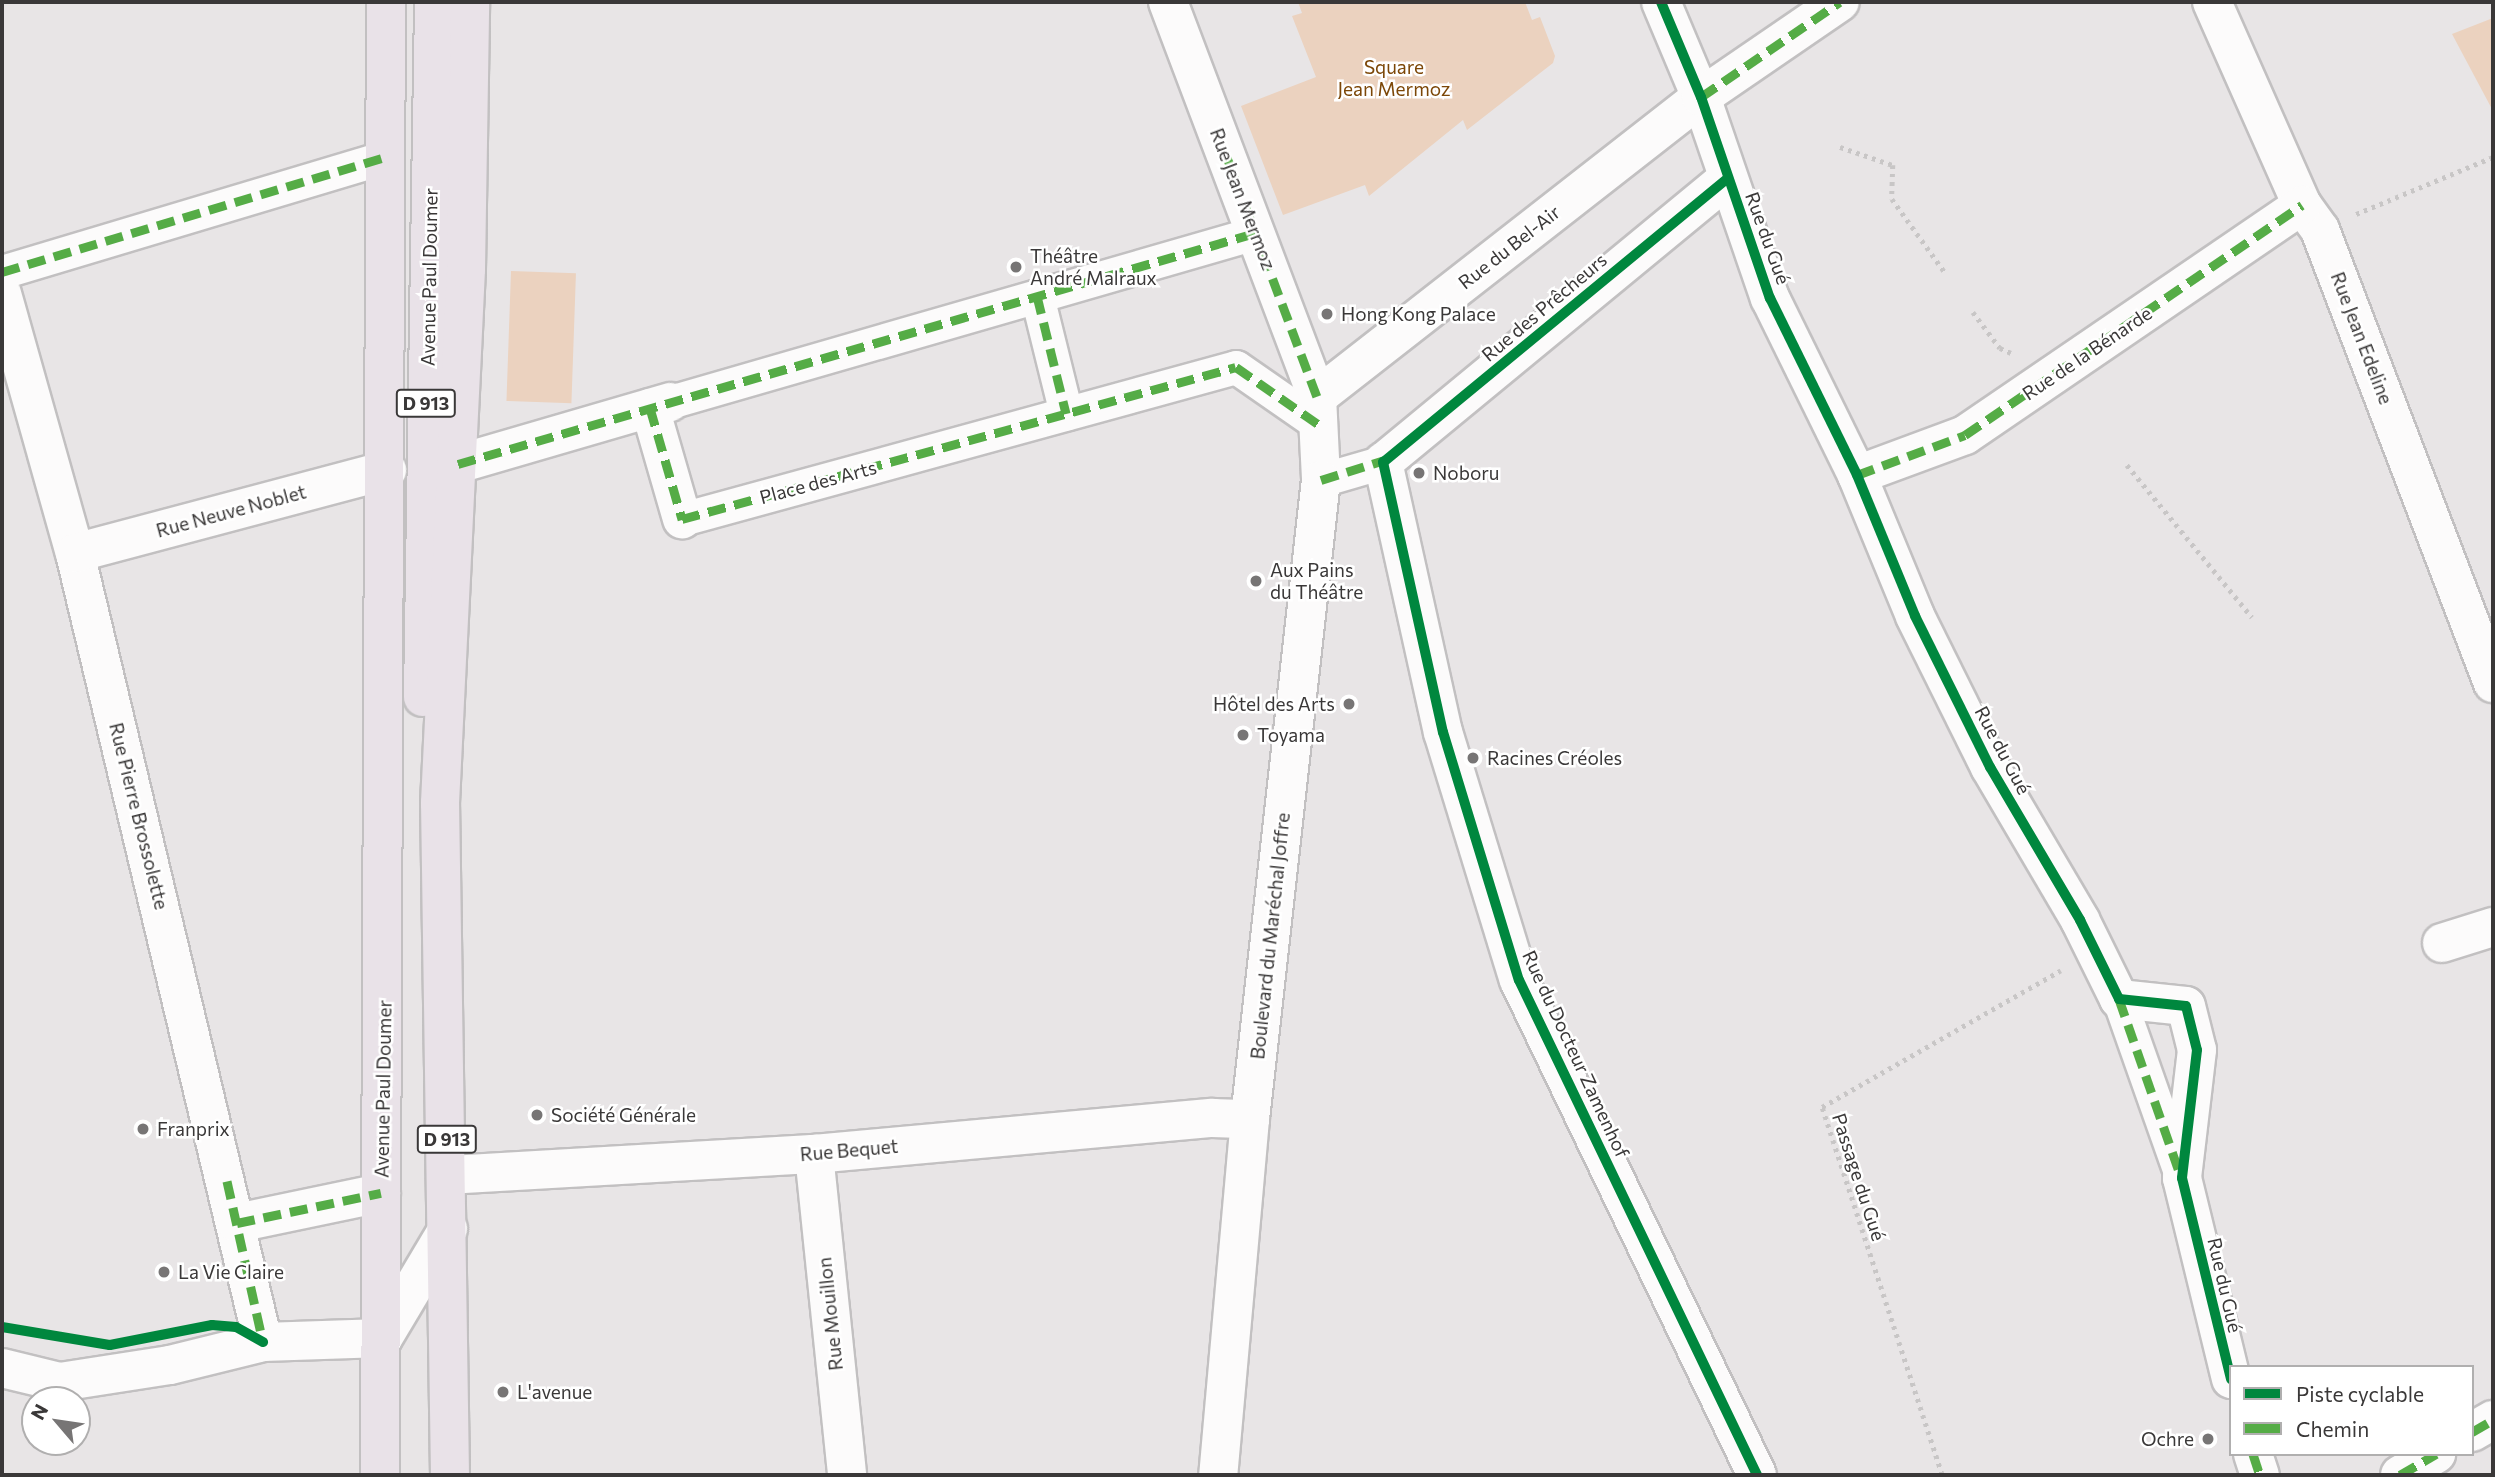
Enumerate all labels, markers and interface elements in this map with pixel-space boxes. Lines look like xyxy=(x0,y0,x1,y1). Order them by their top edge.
park label: Square Jean Mermoz xyxy=(1337,56,1451,100)
street label: Rue Jean Mermoz xyxy=(1205,125,1281,273)
street label: Avenue Paul Doumer xyxy=(416,188,442,366)
street label: Rue du Gué xyxy=(1741,189,1795,287)
street label: Rue du Bel-Air xyxy=(1454,200,1564,294)
place label: Théâtre André Malraux xyxy=(1030,245,1157,289)
street label: Rue des Prêcheurs xyxy=(1477,248,1611,366)
marker: Théâtre André Malraux xyxy=(1008,259,1024,275)
street label: Rue Jean Edeline xyxy=(2326,269,2398,407)
street label: Rue de la Bénarde xyxy=(2018,301,2156,405)
place label: Hong Kong Palace xyxy=(1341,303,1496,325)
marker: Hong Kong Palace xyxy=(1319,306,1335,322)
road number: D 913 xyxy=(394,388,458,418)
street label: Place des Arts xyxy=(757,455,879,509)
place label: Noboru xyxy=(1433,462,1499,484)
marker: Noboru xyxy=(1411,465,1427,481)
street label: Rue Neuve Noblet xyxy=(154,480,308,542)
place label: Aux Pains du Théâtre xyxy=(1270,559,1363,603)
marker: Aux Pains du Théâtre xyxy=(1248,573,1264,589)
place label: Hôtel des Arts xyxy=(1213,693,1335,715)
marker: Hôtel des Arts xyxy=(1341,696,1357,712)
street label: Rue du Gué xyxy=(1970,702,2036,798)
street label: Rue Pierre Brossolette xyxy=(105,720,173,912)
place label: Toyama xyxy=(1257,724,1325,746)
marker: Toyama xyxy=(1235,727,1251,743)
place label: Racines Créoles xyxy=(1487,747,1622,769)
marker: Racines Créoles xyxy=(1465,750,1481,766)
street label: Boulevard du Maréchal Joffre xyxy=(1246,812,1294,1060)
street label: Rue du Docteur Zamenhof xyxy=(1518,947,1634,1161)
street label: Avenue Paul Doumer xyxy=(370,1000,396,1178)
place label: Société Générale xyxy=(551,1104,696,1126)
marker: Société Générale xyxy=(529,1107,545,1123)
street label: Passage du Gué xyxy=(1828,1110,1890,1244)
place label: Franprix xyxy=(157,1118,230,1140)
marker: Franprix xyxy=(135,1121,151,1137)
road number: D 913 xyxy=(416,1124,478,1154)
street label: Rue Bequet xyxy=(799,1134,899,1166)
street label: Rue du Gué xyxy=(2203,1235,2247,1335)
street label: Rue Mouillon xyxy=(813,1256,847,1372)
place label: La Vie Claire xyxy=(178,1261,284,1283)
marker: La Vie Claire xyxy=(156,1264,172,1280)
legend xyxy=(2229,1365,2474,1456)
place label: L'avenue xyxy=(517,1381,592,1403)
text: Piste cyclable xyxy=(2296,1381,2424,1406)
marker: L'avenue xyxy=(495,1384,511,1400)
north arrow xyxy=(21,1386,91,1456)
text: N xyxy=(25,1400,52,1423)
text: Chemin xyxy=(2296,1416,2369,1441)
place label: Ochre xyxy=(2141,1428,2194,1450)
marker: Ochre xyxy=(2200,1431,2216,1447)

